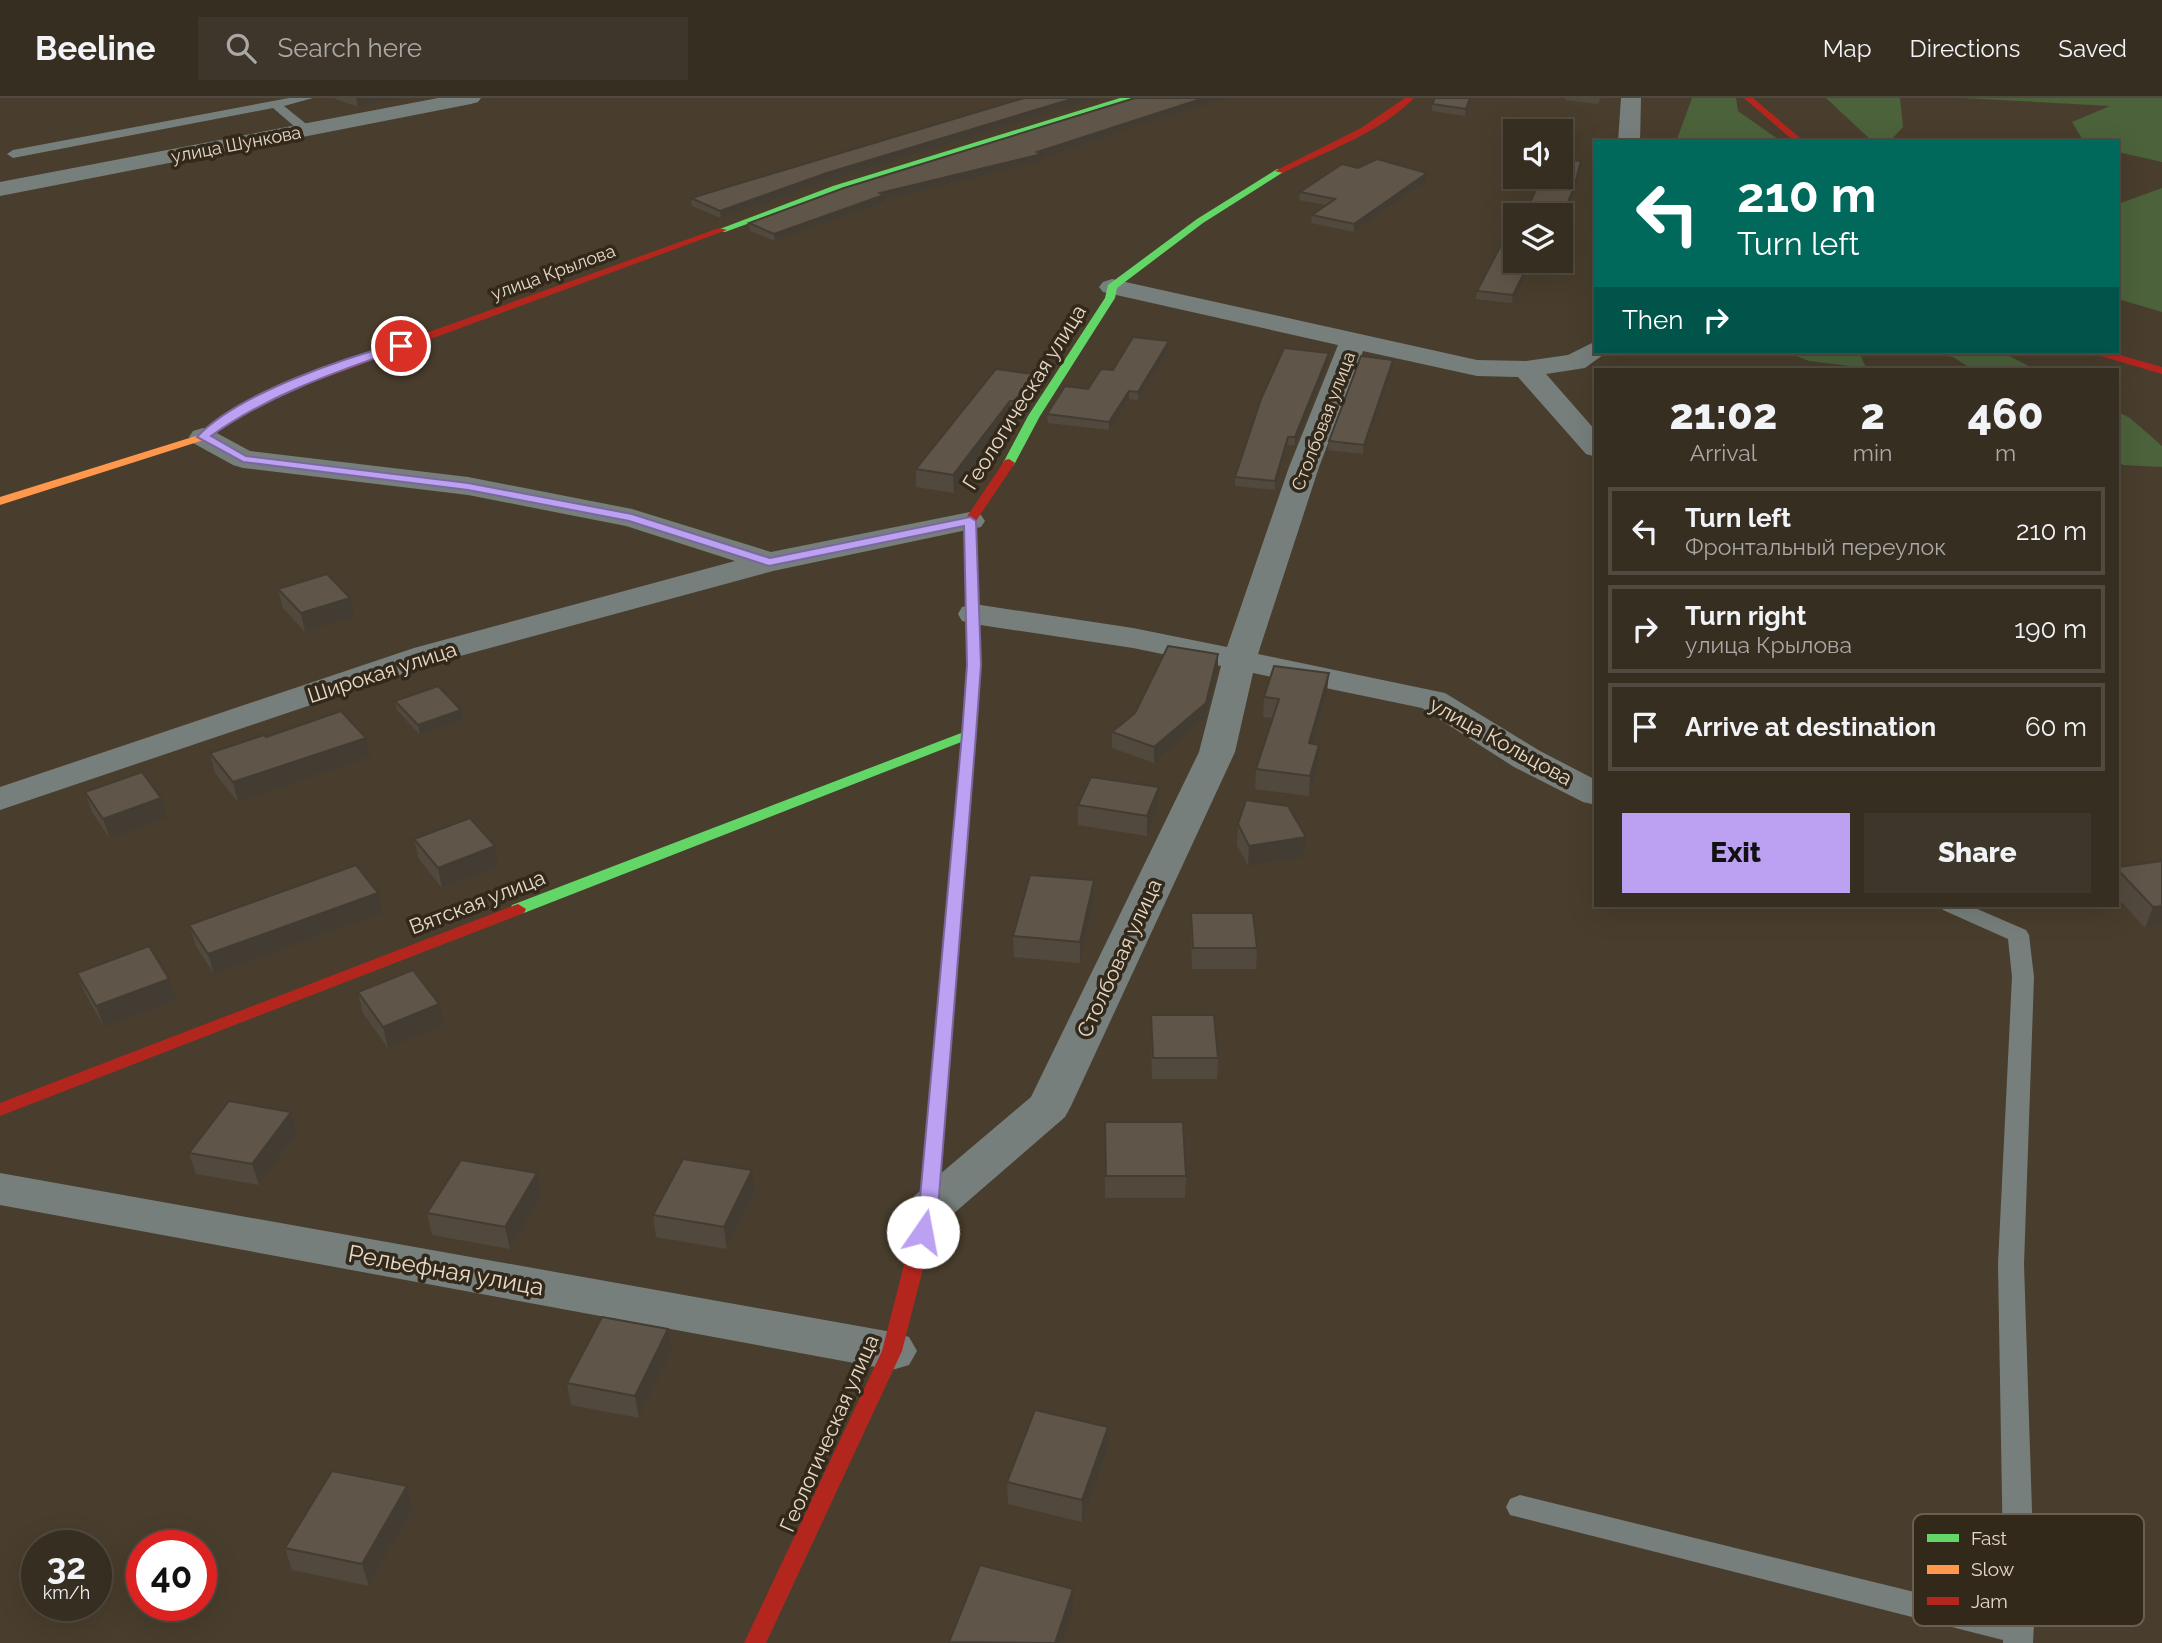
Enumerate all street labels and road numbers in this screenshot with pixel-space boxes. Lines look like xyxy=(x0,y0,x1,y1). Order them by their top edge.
street label: улица Шункова xyxy=(169,121,303,167)
street label: улица Крылова xyxy=(488,240,618,304)
street label: Геологическая улица xyxy=(957,300,1091,494)
street label: Столбовая улица xyxy=(1287,348,1359,494)
street label: Широкая улица xyxy=(304,636,460,708)
street label: улица Кольцова xyxy=(1425,691,1577,791)
street label: Вятская улица xyxy=(405,865,549,939)
street label: Столбовая улица xyxy=(1071,875,1167,1041)
street label: Рельефная улица xyxy=(346,1239,546,1301)
street label: Геологическая улица xyxy=(774,1331,884,1535)

